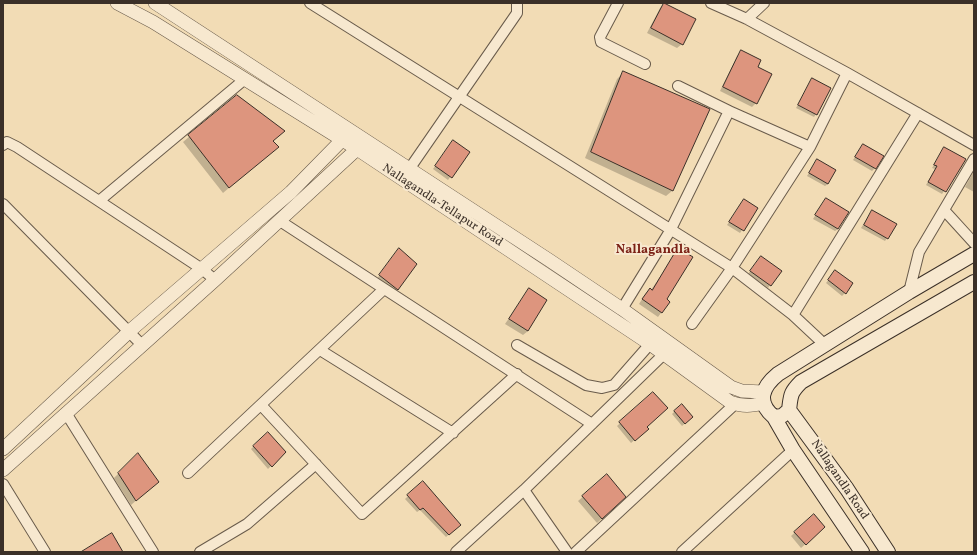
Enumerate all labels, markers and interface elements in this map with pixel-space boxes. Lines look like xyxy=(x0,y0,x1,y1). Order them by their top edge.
street label: Nallagandla-Tellapur Road xyxy=(379,162,505,250)
district label: Nallagandla xyxy=(616,243,690,259)
street label: Nallagandla Road xyxy=(807,437,871,523)

